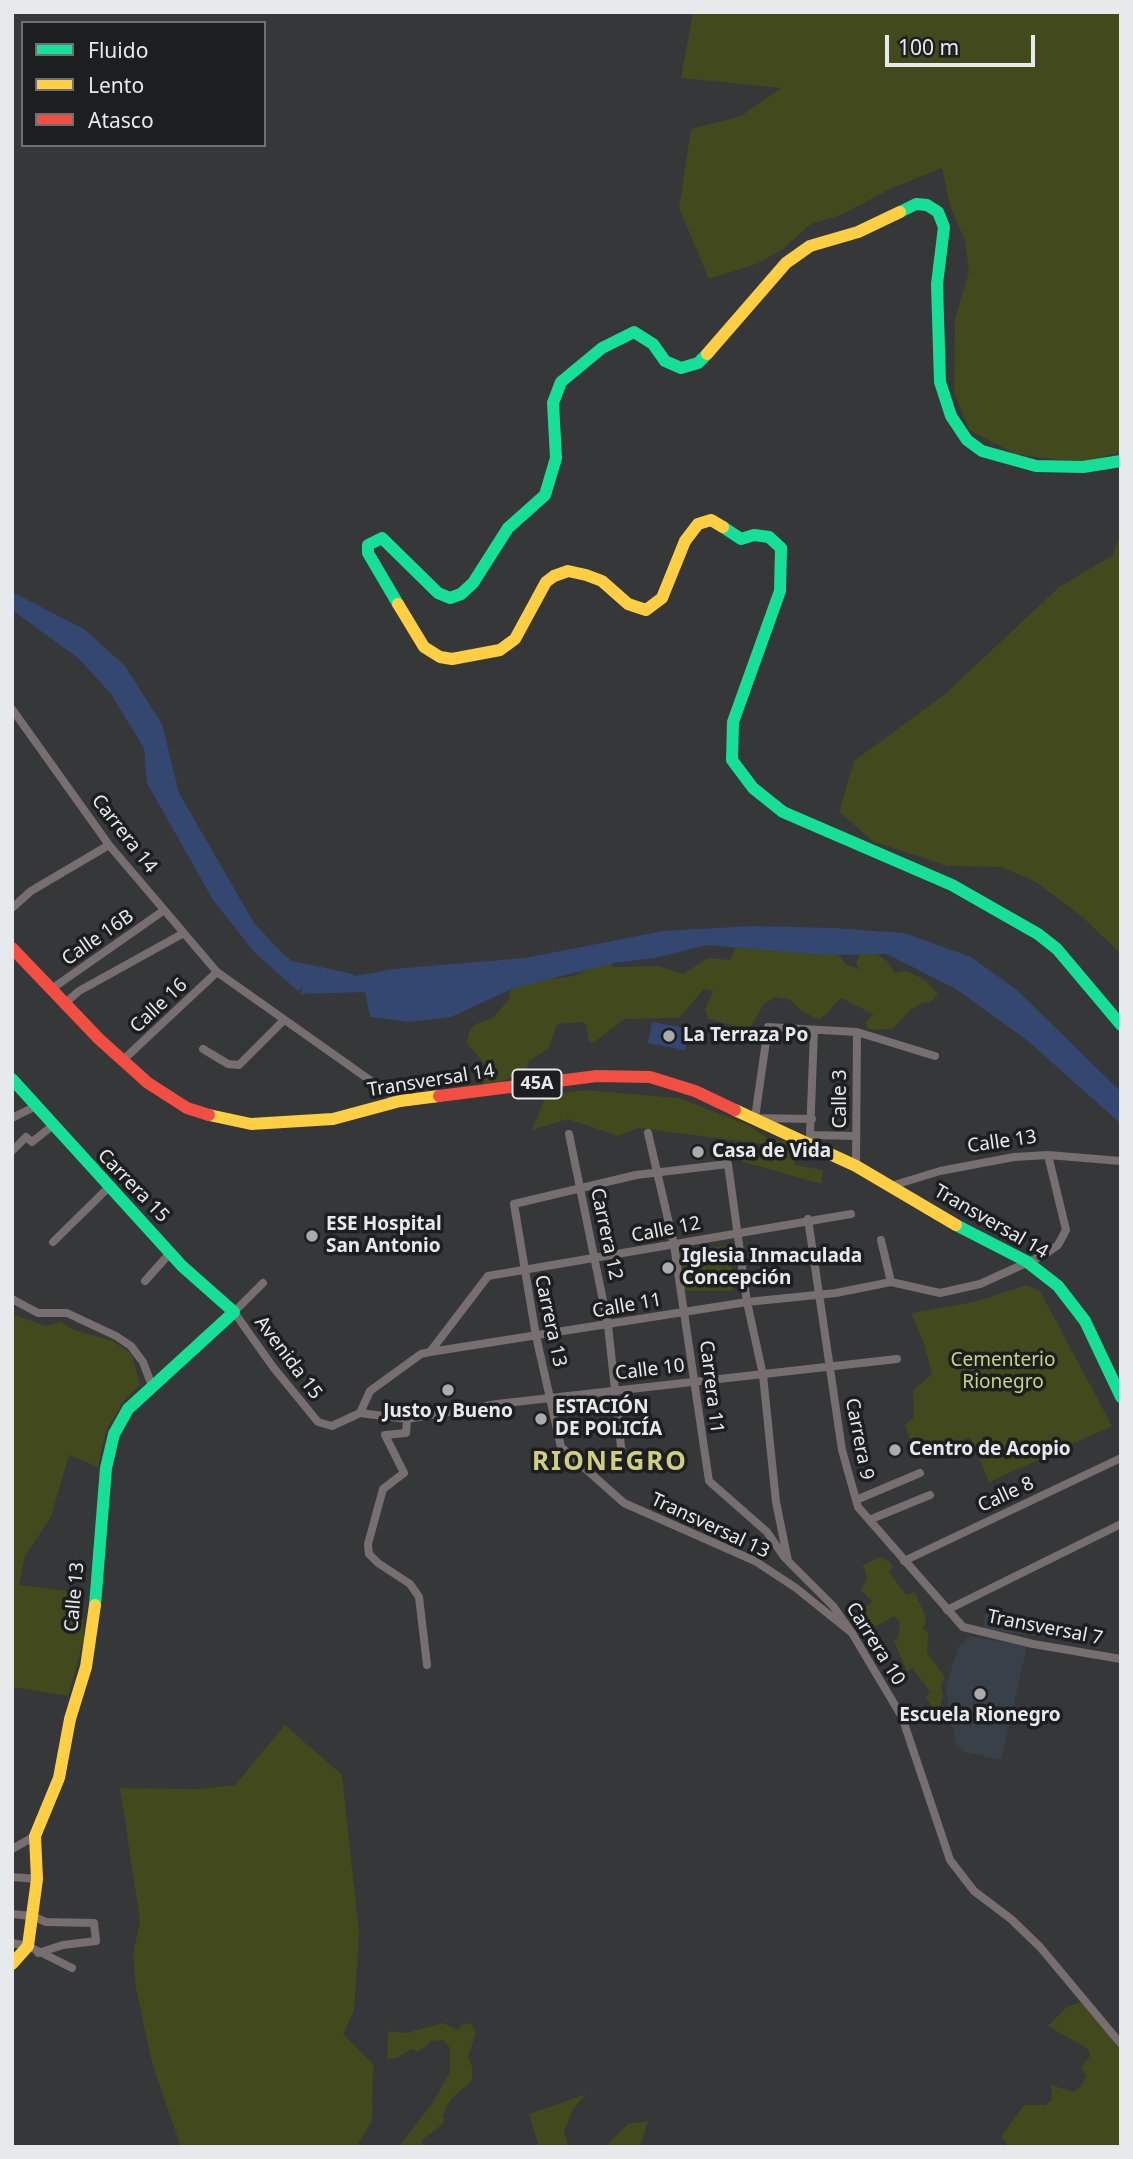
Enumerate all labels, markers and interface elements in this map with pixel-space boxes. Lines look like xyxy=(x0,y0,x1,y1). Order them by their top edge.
legend xyxy=(21,21,266,147)
scale bar xyxy=(888,21,1038,65)
text: 100 m xyxy=(898,33,959,61)
text: Fluido xyxy=(88,36,148,64)
text: Lento xyxy=(88,71,144,99)
text: Atasco xyxy=(88,106,154,134)
street label: Carrera 14 xyxy=(86,790,162,878)
street label: Calle 16B xyxy=(58,905,138,971)
street label: Calle 16 xyxy=(126,974,192,1038)
place label: La Terraza Po xyxy=(683,1025,808,1047)
marker: La Terraza Po xyxy=(661,1028,677,1044)
street label: Transversal 14 xyxy=(366,1060,496,1102)
road number: 45A xyxy=(512,1070,562,1098)
street label: Calle 3 xyxy=(830,1070,852,1128)
street label: Calle 13 xyxy=(966,1126,1038,1158)
place label: Casa de Vida xyxy=(712,1141,831,1163)
street label: Carrera 15 xyxy=(92,1144,174,1228)
marker: Casa de Vida xyxy=(690,1144,706,1160)
street label: Transversal 14 xyxy=(930,1180,1052,1264)
street label: Carrera 12 xyxy=(585,1186,627,1282)
street label: Calle 12 xyxy=(630,1212,702,1248)
place label: ESE Hospital San Antonio xyxy=(326,1214,442,1258)
marker: ESE Hospital San Antonio xyxy=(304,1228,320,1244)
place label: Iglesia Inmaculada Concepción xyxy=(682,1246,862,1290)
marker: Iglesia Inmaculada Concepción xyxy=(660,1260,676,1276)
street label: Carrera 13 xyxy=(529,1273,571,1369)
street label: Calle 11 xyxy=(591,1289,663,1323)
street label: Avenida 15 xyxy=(249,1312,327,1404)
street label: Carrera 11 xyxy=(694,1339,728,1435)
park label: Cementerio Rionegro xyxy=(951,1350,1055,1394)
street label: Calle 10 xyxy=(614,1354,686,1386)
marker: Justo y Bueno xyxy=(440,1382,456,1398)
street label: Carrera 9 xyxy=(840,1396,878,1482)
place label: ESTACIÓN DE POLICÍA xyxy=(555,1397,662,1441)
place label: Justo y Bueno xyxy=(383,1401,513,1423)
marker: ESTACIÓN DE POLICÍA xyxy=(533,1411,549,1427)
place label: Centro de Acopio xyxy=(909,1439,1071,1461)
marker: Centro de Acopio xyxy=(887,1442,903,1458)
district label: RIONEGRO xyxy=(533,1447,687,1479)
street label: Calle 8 xyxy=(974,1472,1038,1518)
street label: Transversal 13 xyxy=(647,1489,773,1563)
street label: Calle 13 xyxy=(61,1561,89,1633)
street label: Carrera 10 xyxy=(841,1598,909,1690)
street label: Transversal 7 xyxy=(985,1606,1105,1650)
marker: Escuela Rionegro xyxy=(972,1686,988,1702)
place label: Escuela Rionegro xyxy=(899,1705,1061,1727)

